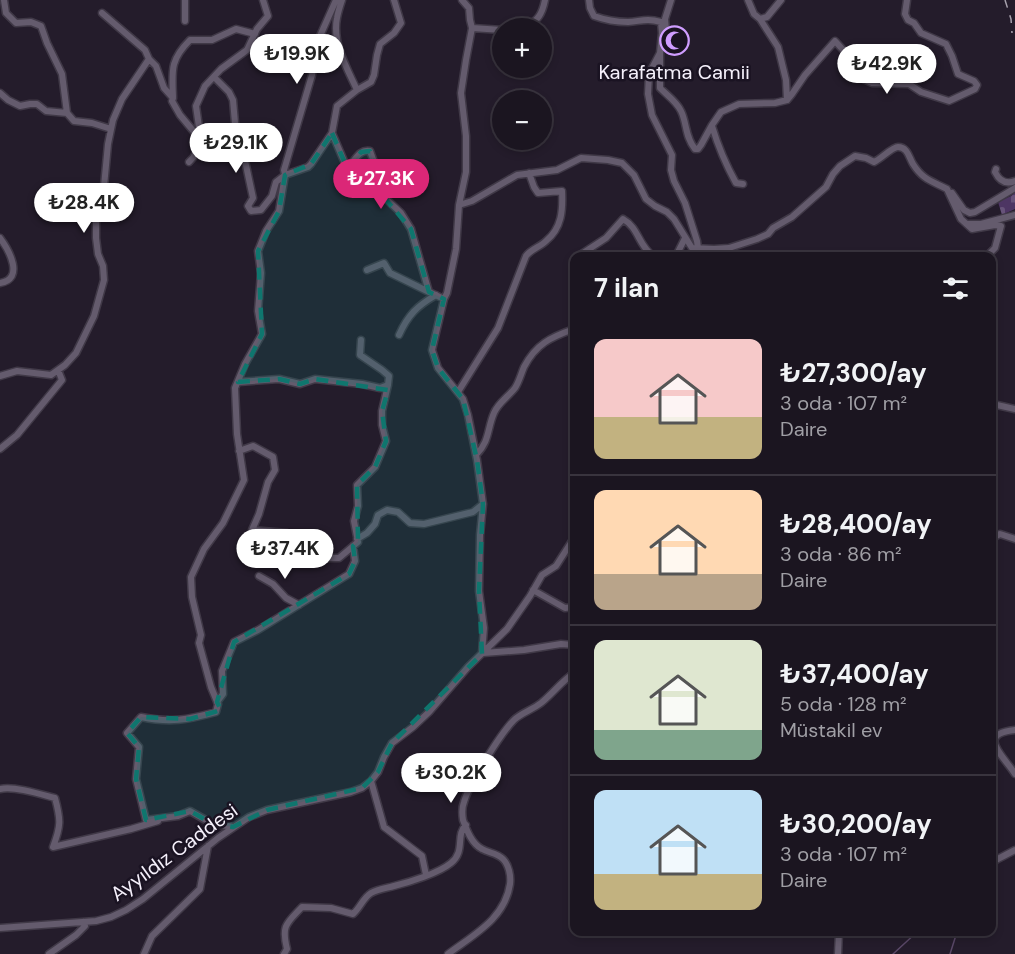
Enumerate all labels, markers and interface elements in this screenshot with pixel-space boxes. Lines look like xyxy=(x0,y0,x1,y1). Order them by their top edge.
map controls xyxy=(492,18,552,150)
button: + xyxy=(492,18,552,78)
mosque icon: Karafatma Camii xyxy=(658,25,690,57)
pin: ₺19.9K xyxy=(248,34,346,85)
text: ₺19.9K xyxy=(264,40,330,66)
pin: ₺42.9K xyxy=(838,44,936,95)
text: ₺42.9K xyxy=(851,50,923,76)
place label: Karafatma Camii xyxy=(598,59,750,85)
button: − xyxy=(492,90,552,150)
pin: ₺29.1K xyxy=(187,123,285,174)
text: ₺29.1K xyxy=(204,129,268,155)
pin: ₺27.3K xyxy=(332,159,430,210)
text: ₺27.3K xyxy=(347,165,415,191)
pin: ₺28.4K xyxy=(35,183,133,234)
text: ₺28.4K xyxy=(48,189,120,215)
text: 7 ilan xyxy=(594,271,659,305)
icon: filters xyxy=(939,272,972,305)
text: ₺27,300/ay xyxy=(780,356,927,390)
icon: home xyxy=(642,363,714,435)
text: 3 oda · 107 m² xyxy=(780,390,907,416)
text: Daire xyxy=(780,416,827,442)
text: ₺28,400/ay xyxy=(780,507,932,541)
icon: home xyxy=(642,514,714,586)
pin: ₺37.4K xyxy=(236,529,334,580)
text: ₺37.4K xyxy=(250,535,320,561)
text: 3 oda · 86 m² xyxy=(780,541,901,567)
text: Daire xyxy=(780,567,827,593)
text: ₺37,400/ay xyxy=(780,657,929,691)
icon: home xyxy=(642,664,714,736)
text: 5 oda · 128 m² xyxy=(780,691,907,717)
text: Müstakil ev xyxy=(780,717,882,743)
pin: ₺30.2K xyxy=(402,753,500,804)
text: ₺30.2K xyxy=(415,759,487,785)
street label: Ayyıldız Caddesi xyxy=(105,797,243,907)
text: ₺30,200/ay xyxy=(780,807,932,841)
icon: home xyxy=(642,814,714,886)
text: 3 oda · 107 m² xyxy=(780,841,907,867)
text: Daire xyxy=(780,867,827,893)

